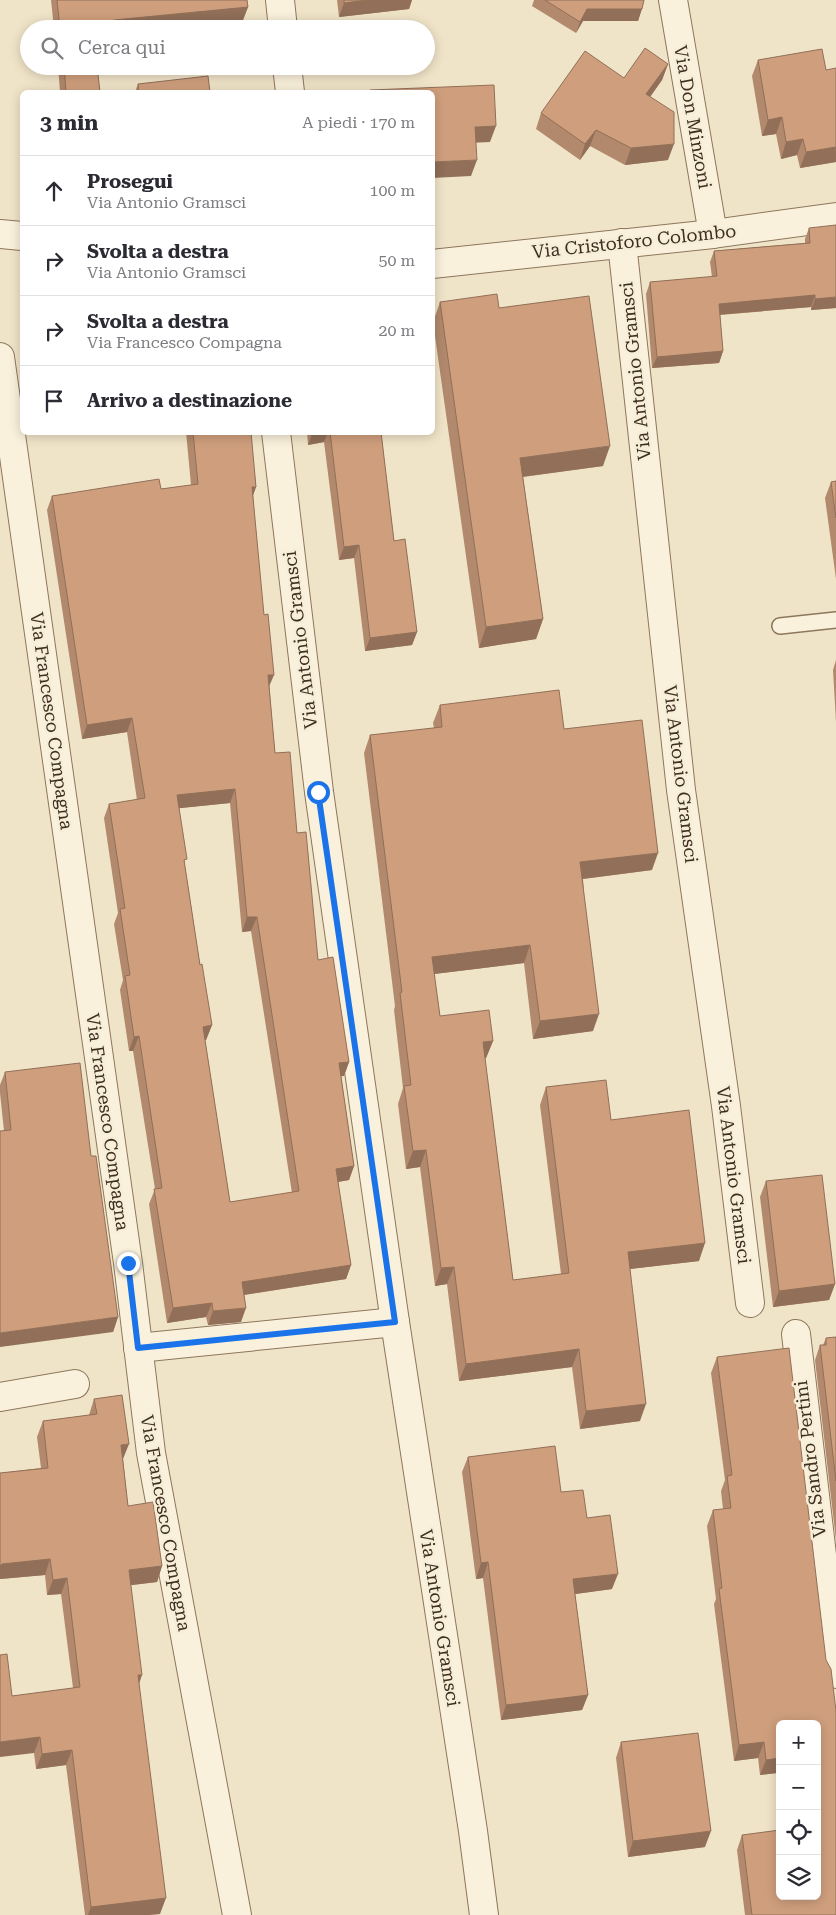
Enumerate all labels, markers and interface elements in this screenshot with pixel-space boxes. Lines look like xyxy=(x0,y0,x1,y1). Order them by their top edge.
search box xyxy=(20,20,435,75)
icon: search xyxy=(38,34,66,62)
text: Cerca qui xyxy=(78,36,166,59)
street label: Via Don Minzoni xyxy=(670,44,716,191)
text: 3 min xyxy=(40,111,98,135)
text: A piedi · 170 m xyxy=(302,113,415,132)
text: Prosegui xyxy=(87,170,173,193)
icon: ahead xyxy=(40,177,68,205)
text: 100 m xyxy=(369,181,415,200)
text: Via Antonio Gramsci xyxy=(87,193,246,212)
street label: Via Cristoforo Colombo xyxy=(531,220,737,262)
text: Svolta a destra xyxy=(87,240,229,263)
icon: right xyxy=(40,247,68,275)
text: 50 m xyxy=(378,251,415,270)
text: Via Antonio Gramsci xyxy=(87,263,246,282)
street label: Via Antonio Gramsci xyxy=(615,281,655,461)
text: Svolta a destra xyxy=(87,310,229,333)
icon: right xyxy=(40,317,68,345)
text: 20 m xyxy=(378,321,415,340)
text: Via Francesco Compagna xyxy=(87,333,282,352)
icon: arrive xyxy=(40,387,68,415)
text: Arrivo a destinazione xyxy=(87,389,292,412)
street label: Via Antonio Gramsci xyxy=(279,550,321,730)
street label: Via Francesco Compagna xyxy=(26,611,78,831)
street label: Via Antonio Gramsci xyxy=(660,684,702,864)
route start xyxy=(307,781,330,804)
street label: Via Francesco Compagna xyxy=(82,1012,134,1232)
street label: Via Antonio Gramsci xyxy=(713,1085,755,1265)
route end xyxy=(117,1252,140,1275)
street label: Via Sandro Pertini xyxy=(790,1379,830,1539)
street label: Via Francesco Compagna xyxy=(137,1413,195,1633)
street label: Via Antonio Gramsci xyxy=(416,1528,464,1708)
map controls xyxy=(776,1720,821,1900)
button: + xyxy=(776,1720,821,1765)
button: − xyxy=(776,1765,821,1810)
button: locate xyxy=(776,1810,821,1855)
button: layers xyxy=(776,1855,821,1900)

